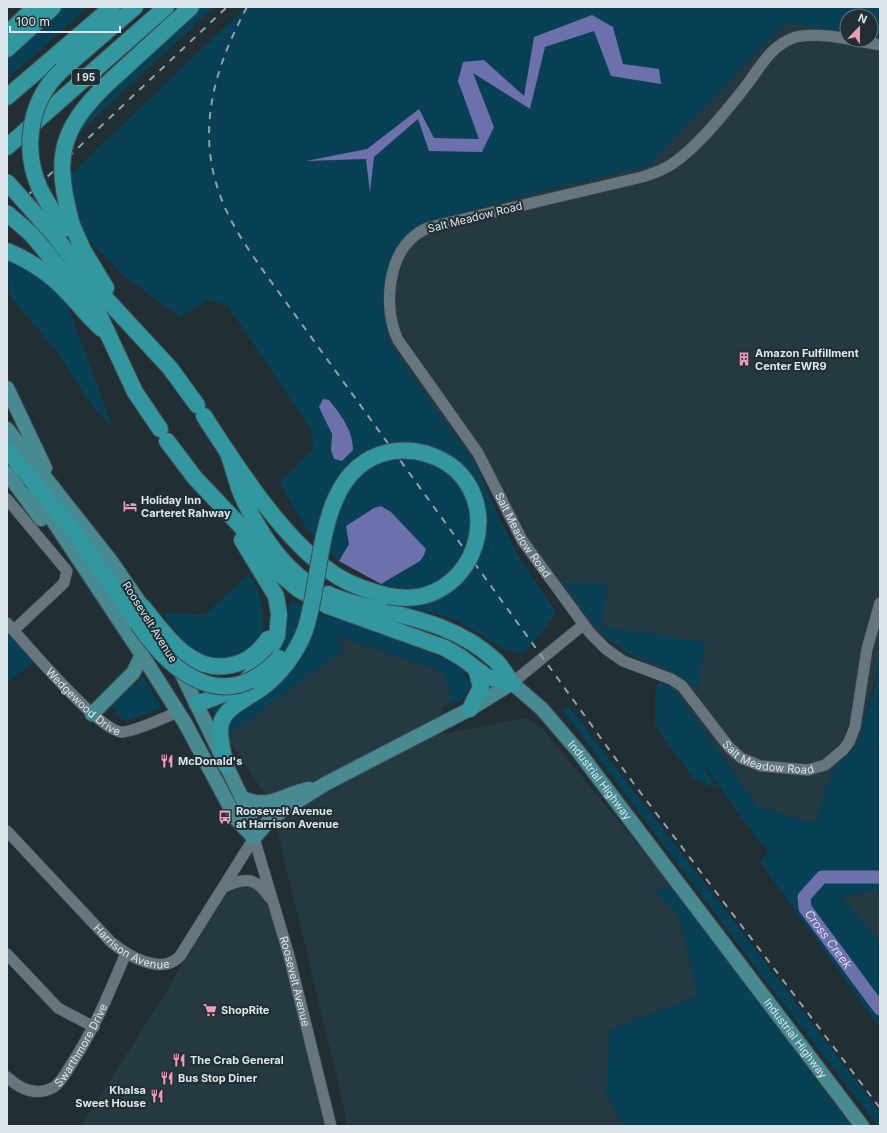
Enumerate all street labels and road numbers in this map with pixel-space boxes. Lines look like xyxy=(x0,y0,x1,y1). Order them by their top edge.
road number: I 95 xyxy=(72,69,100,85)
street label: Salt Meadow Road xyxy=(426,198,524,236)
street label: Salt Meadow Road xyxy=(492,490,554,580)
street label: Roosevelt Avenue xyxy=(120,579,180,665)
street label: Wedgewood Drive xyxy=(43,665,122,739)
street label: Industrial Highway xyxy=(565,737,635,823)
street label: Salt Meadow Road xyxy=(719,738,816,777)
street label: Harrison Avenue xyxy=(91,921,171,971)
street label: Roosevelt Avenue xyxy=(277,934,313,1028)
street label: Industrial Highway xyxy=(761,996,830,1081)
street label: Swarthmore Drive xyxy=(51,1001,110,1090)

